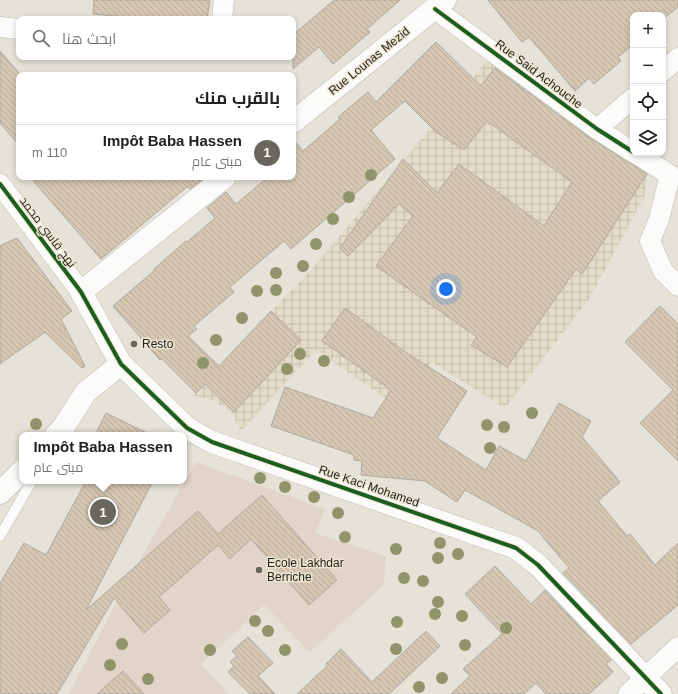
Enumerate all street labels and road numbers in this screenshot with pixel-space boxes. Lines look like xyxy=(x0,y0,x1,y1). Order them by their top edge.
street label: Rue Lounas Mezid xyxy=(326,24,412,98)
street label: Rue Said Achouche xyxy=(493,37,586,112)
street label: نهج قاسي محمد xyxy=(14,194,79,272)
street label: Rue Kaci Mohamed xyxy=(317,462,421,510)

